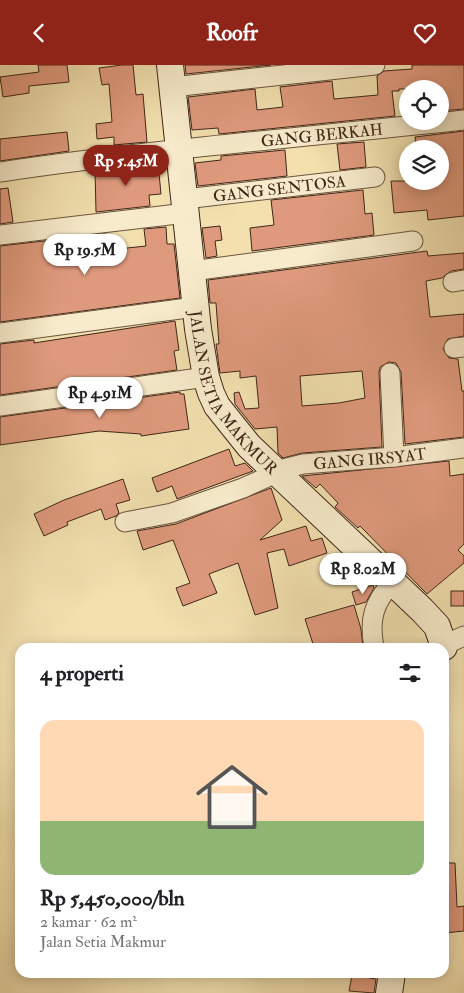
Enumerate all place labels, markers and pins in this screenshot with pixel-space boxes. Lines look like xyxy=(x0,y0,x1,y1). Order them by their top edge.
pin: Rp 5.45M xyxy=(74,145,178,187)
pin: Rp 19.5M xyxy=(33,233,137,276)
pin: Rp 4.91M xyxy=(48,377,152,419)
pin: Rp 8.02M xyxy=(311,553,415,595)

